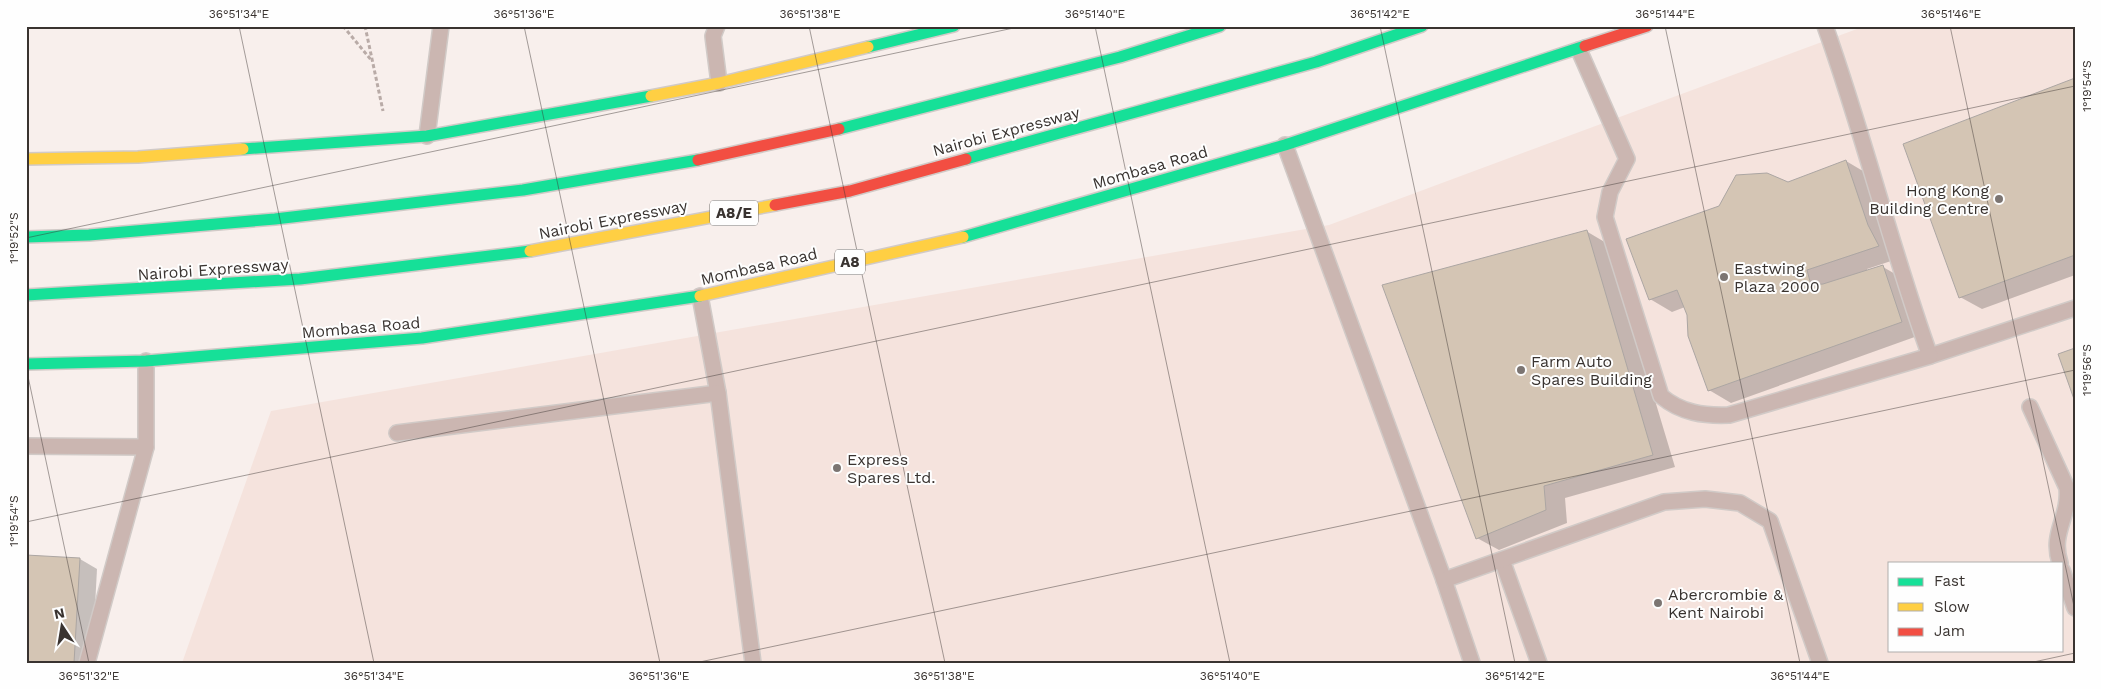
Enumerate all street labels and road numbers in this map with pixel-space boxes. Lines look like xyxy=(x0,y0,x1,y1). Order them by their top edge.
street label: Nairobi Expressway xyxy=(931,103,1082,160)
street label: Mombasa Road xyxy=(1090,142,1210,193)
street label: Nairobi Expressway xyxy=(537,196,690,243)
road number: A8/E xyxy=(710,200,758,226)
street label: Mombasa Road xyxy=(699,244,819,289)
road number: A8 xyxy=(835,250,865,274)
street label: Nairobi Expressway xyxy=(137,255,290,284)
street label: Mombasa Road xyxy=(301,313,421,342)

